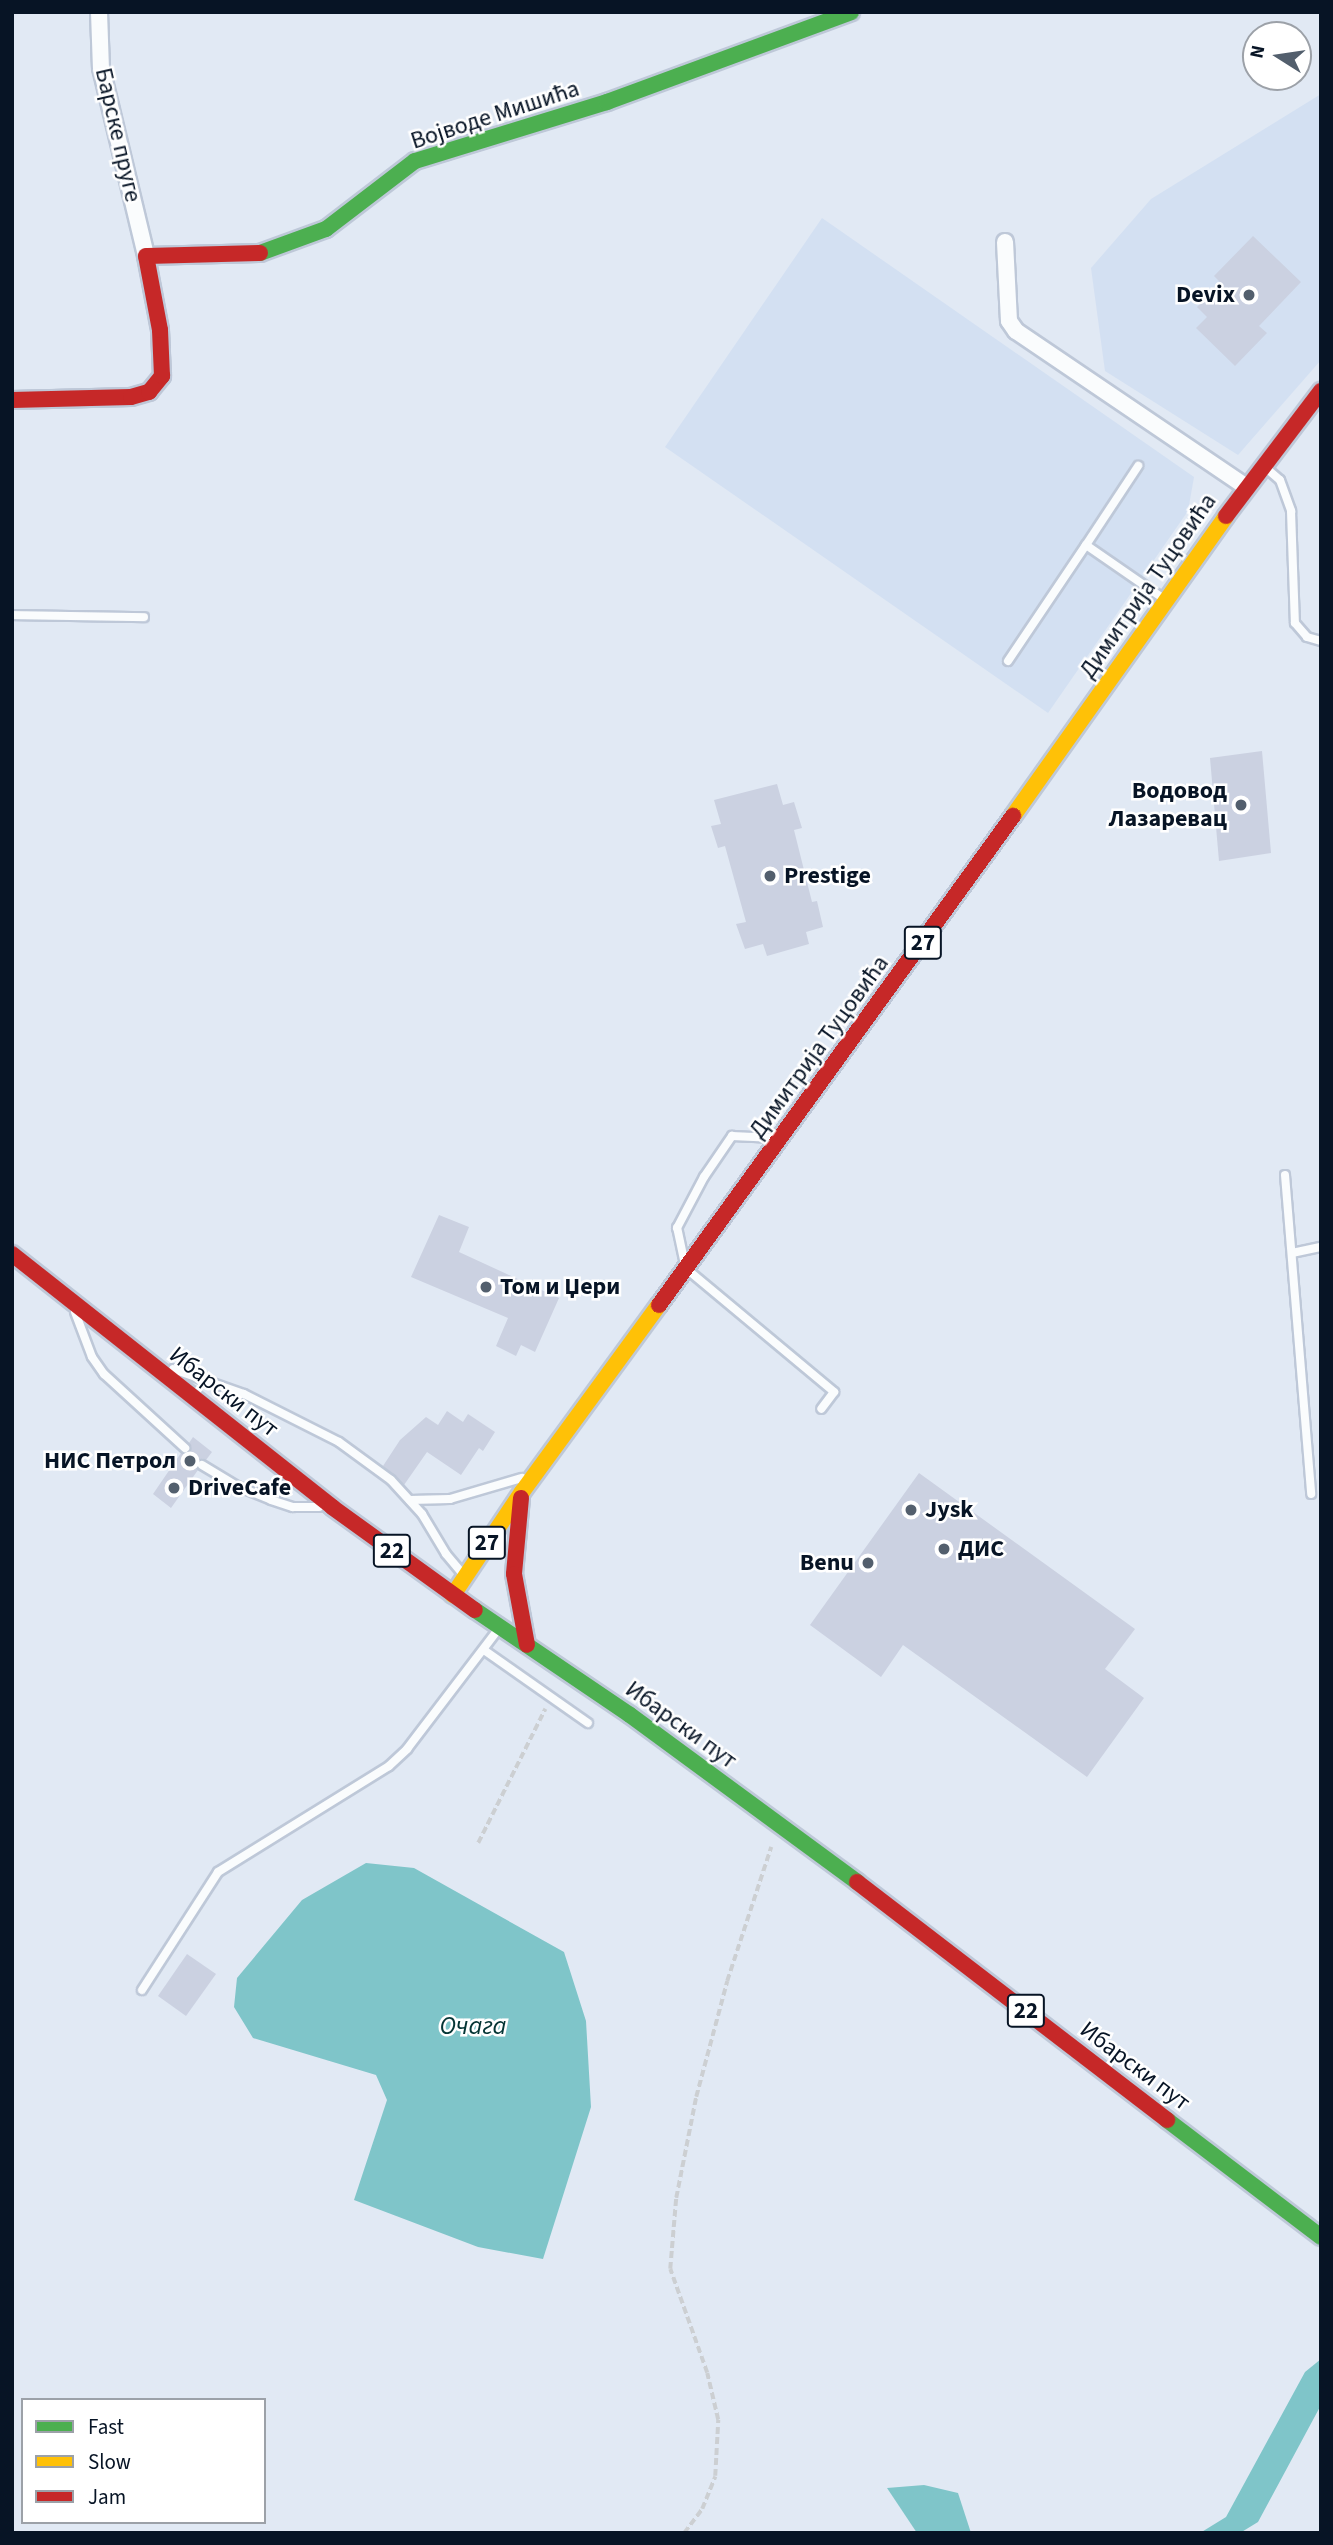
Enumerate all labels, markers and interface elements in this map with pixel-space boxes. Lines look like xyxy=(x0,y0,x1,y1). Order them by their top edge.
north arrow xyxy=(1242,21,1312,91)
text: N xyxy=(1243,43,1272,61)
street label: Барске пруге xyxy=(89,65,147,205)
street label: Војводе Мишића xyxy=(407,74,583,156)
place label: Devix xyxy=(1176,281,1235,309)
marker: Devix xyxy=(1241,287,1257,303)
street label: Димитрија Туцовића xyxy=(1073,488,1223,684)
place label: Водовод Лазаревац xyxy=(1109,777,1227,833)
marker: Водовод Лазаревац xyxy=(1233,797,1249,813)
place label: Prestige xyxy=(784,862,871,890)
marker: Prestige xyxy=(762,868,778,884)
road number: 27 xyxy=(904,924,942,962)
street label: Димитрија Туцовића xyxy=(743,950,895,1144)
place label: Том и Џери xyxy=(500,1273,620,1301)
marker: Том и Џери xyxy=(478,1279,494,1295)
street label: Ибарски пут xyxy=(164,1340,284,1444)
place label: НИС Петрол xyxy=(44,1447,176,1475)
marker: НИС Петрол xyxy=(182,1453,198,1469)
place label: DriveCafe xyxy=(188,1474,291,1502)
marker: DriveCafe xyxy=(166,1480,182,1496)
place label: Jysk xyxy=(925,1496,974,1524)
marker: Jysk xyxy=(903,1502,919,1518)
road number: 27 xyxy=(468,1524,506,1562)
road number: 22 xyxy=(373,1532,411,1570)
place label: ДИС xyxy=(958,1535,1004,1563)
marker: ДИС xyxy=(936,1541,952,1557)
place label: Benu xyxy=(800,1549,854,1577)
marker: Benu xyxy=(860,1555,876,1571)
street label: Ибарски пут xyxy=(620,1675,742,1775)
road number: 22 xyxy=(1007,1992,1045,2030)
water label: Очага xyxy=(440,2010,506,2042)
street label: Ибарски пут xyxy=(1074,2015,1196,2117)
legend xyxy=(21,2398,266,2524)
text: Fast xyxy=(88,2412,124,2442)
text: Slow xyxy=(88,2447,131,2477)
text: Jam xyxy=(88,2482,126,2512)

